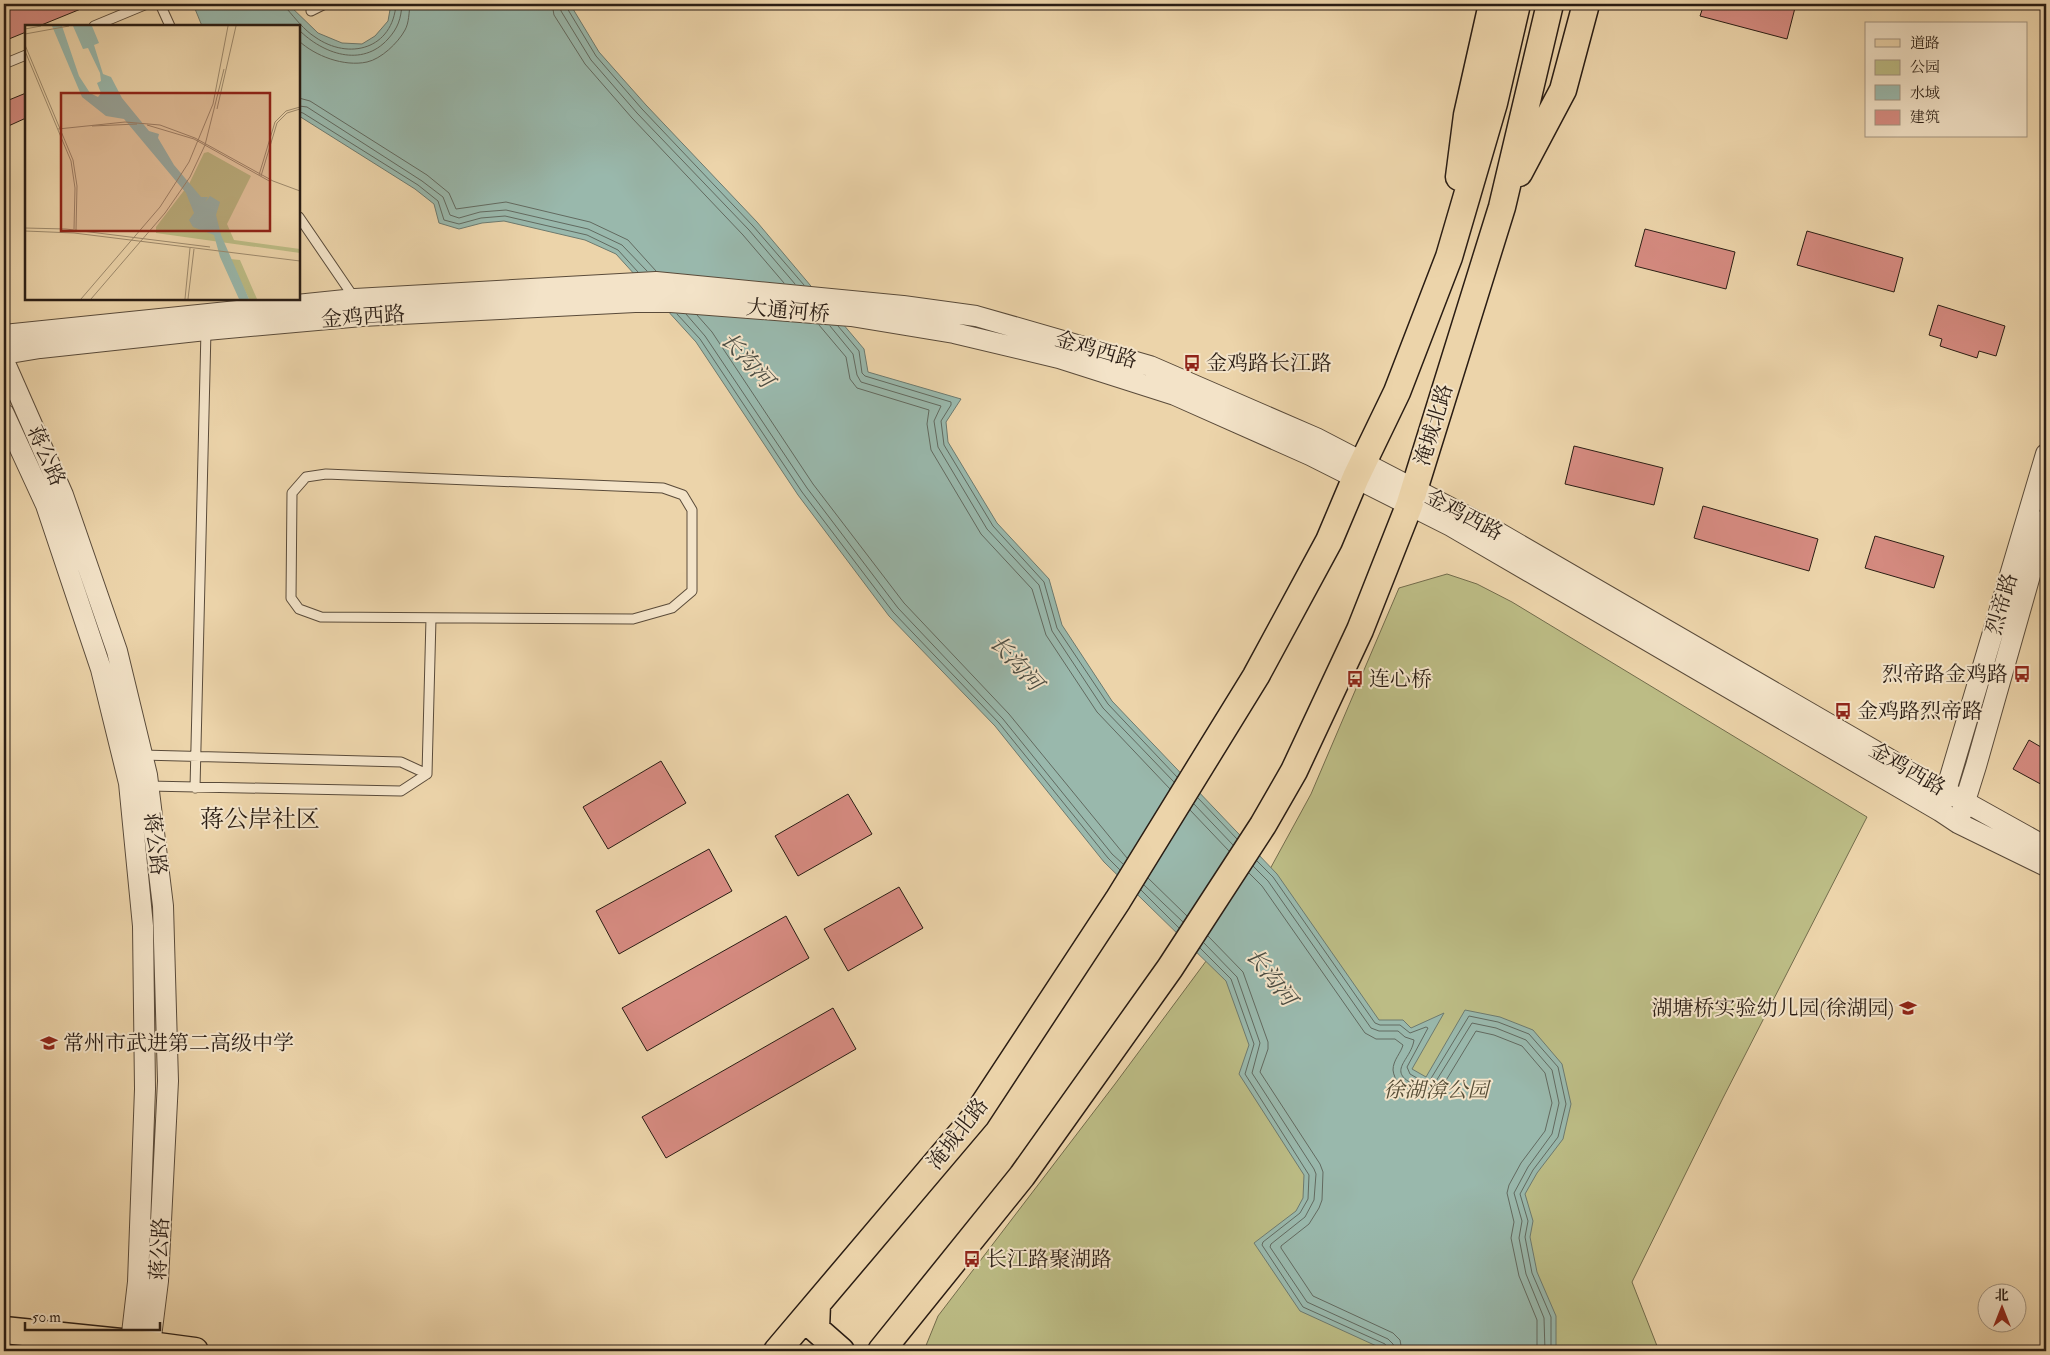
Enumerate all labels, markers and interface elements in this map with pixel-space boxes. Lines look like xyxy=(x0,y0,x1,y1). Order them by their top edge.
legend xyxy=(1865,22,2028,138)
inset map xyxy=(25,25,300,300)
text: 道路 xyxy=(1910,34,1940,53)
text: 公园 xyxy=(1910,58,1940,77)
text: 水域 xyxy=(1910,84,1940,103)
text: 建筑 xyxy=(1910,108,1940,127)
street label: 大通河桥 xyxy=(745,294,831,328)
street label: 金鸡西路 xyxy=(320,301,406,333)
street label: 金鸡西路 xyxy=(1052,325,1140,375)
water label: 长沟河 xyxy=(715,326,782,397)
place label: 金鸡路长江路 xyxy=(1206,350,1332,377)
bus stop icon: 金鸡路长江路 xyxy=(1182,353,1202,373)
street label: 淹城北路 xyxy=(1409,381,1459,469)
street label: 蒋公路 xyxy=(21,422,71,490)
street label: 金鸡西路 xyxy=(1421,483,1507,547)
street label: 烈帝路 xyxy=(1980,570,2024,638)
water label: 长沟河 xyxy=(984,629,1051,700)
place label: 烈帝路金鸡路 xyxy=(1882,661,2008,688)
bus stop icon: 烈帝路金鸡路 xyxy=(2012,664,2032,684)
place label: 连心桥 xyxy=(1369,666,1432,693)
bus stop icon: 连心桥 xyxy=(1345,669,1365,689)
place label: 金鸡路烈帝路 xyxy=(1857,698,1983,725)
bus stop icon: 金鸡路烈帝路 xyxy=(1833,701,1853,721)
street label: 金鸡西路 xyxy=(1864,736,1950,802)
district label: 蒋公岸社区 xyxy=(200,804,320,835)
street label: 蒋公路 xyxy=(138,811,172,877)
water label: 长沟河 xyxy=(1240,942,1305,1015)
place label: 湖塘桥实验幼儿园(徐湖园) xyxy=(1652,995,1894,1022)
school or university icon: 湖塘桥实验幼儿园(徐湖园) xyxy=(1898,998,1918,1018)
place label: 常州市武进第二高级中学 xyxy=(63,1030,294,1057)
school or university icon: 常州市武进第二高级中学 xyxy=(39,1033,59,1053)
park label: 徐湖渰公园 xyxy=(1384,1077,1491,1104)
street label: 淹城北路 xyxy=(922,1093,994,1175)
street label: 蒋公路 xyxy=(145,1217,175,1281)
place label: 长江路聚湖路 xyxy=(986,1246,1112,1273)
bus stop icon: 长江路聚湖路 xyxy=(962,1249,982,1269)
north arrow xyxy=(1978,1282,2028,1332)
text: 北 xyxy=(1995,1287,2009,1304)
scale bar xyxy=(25,1300,160,1332)
text: 50 m xyxy=(32,1308,61,1327)

